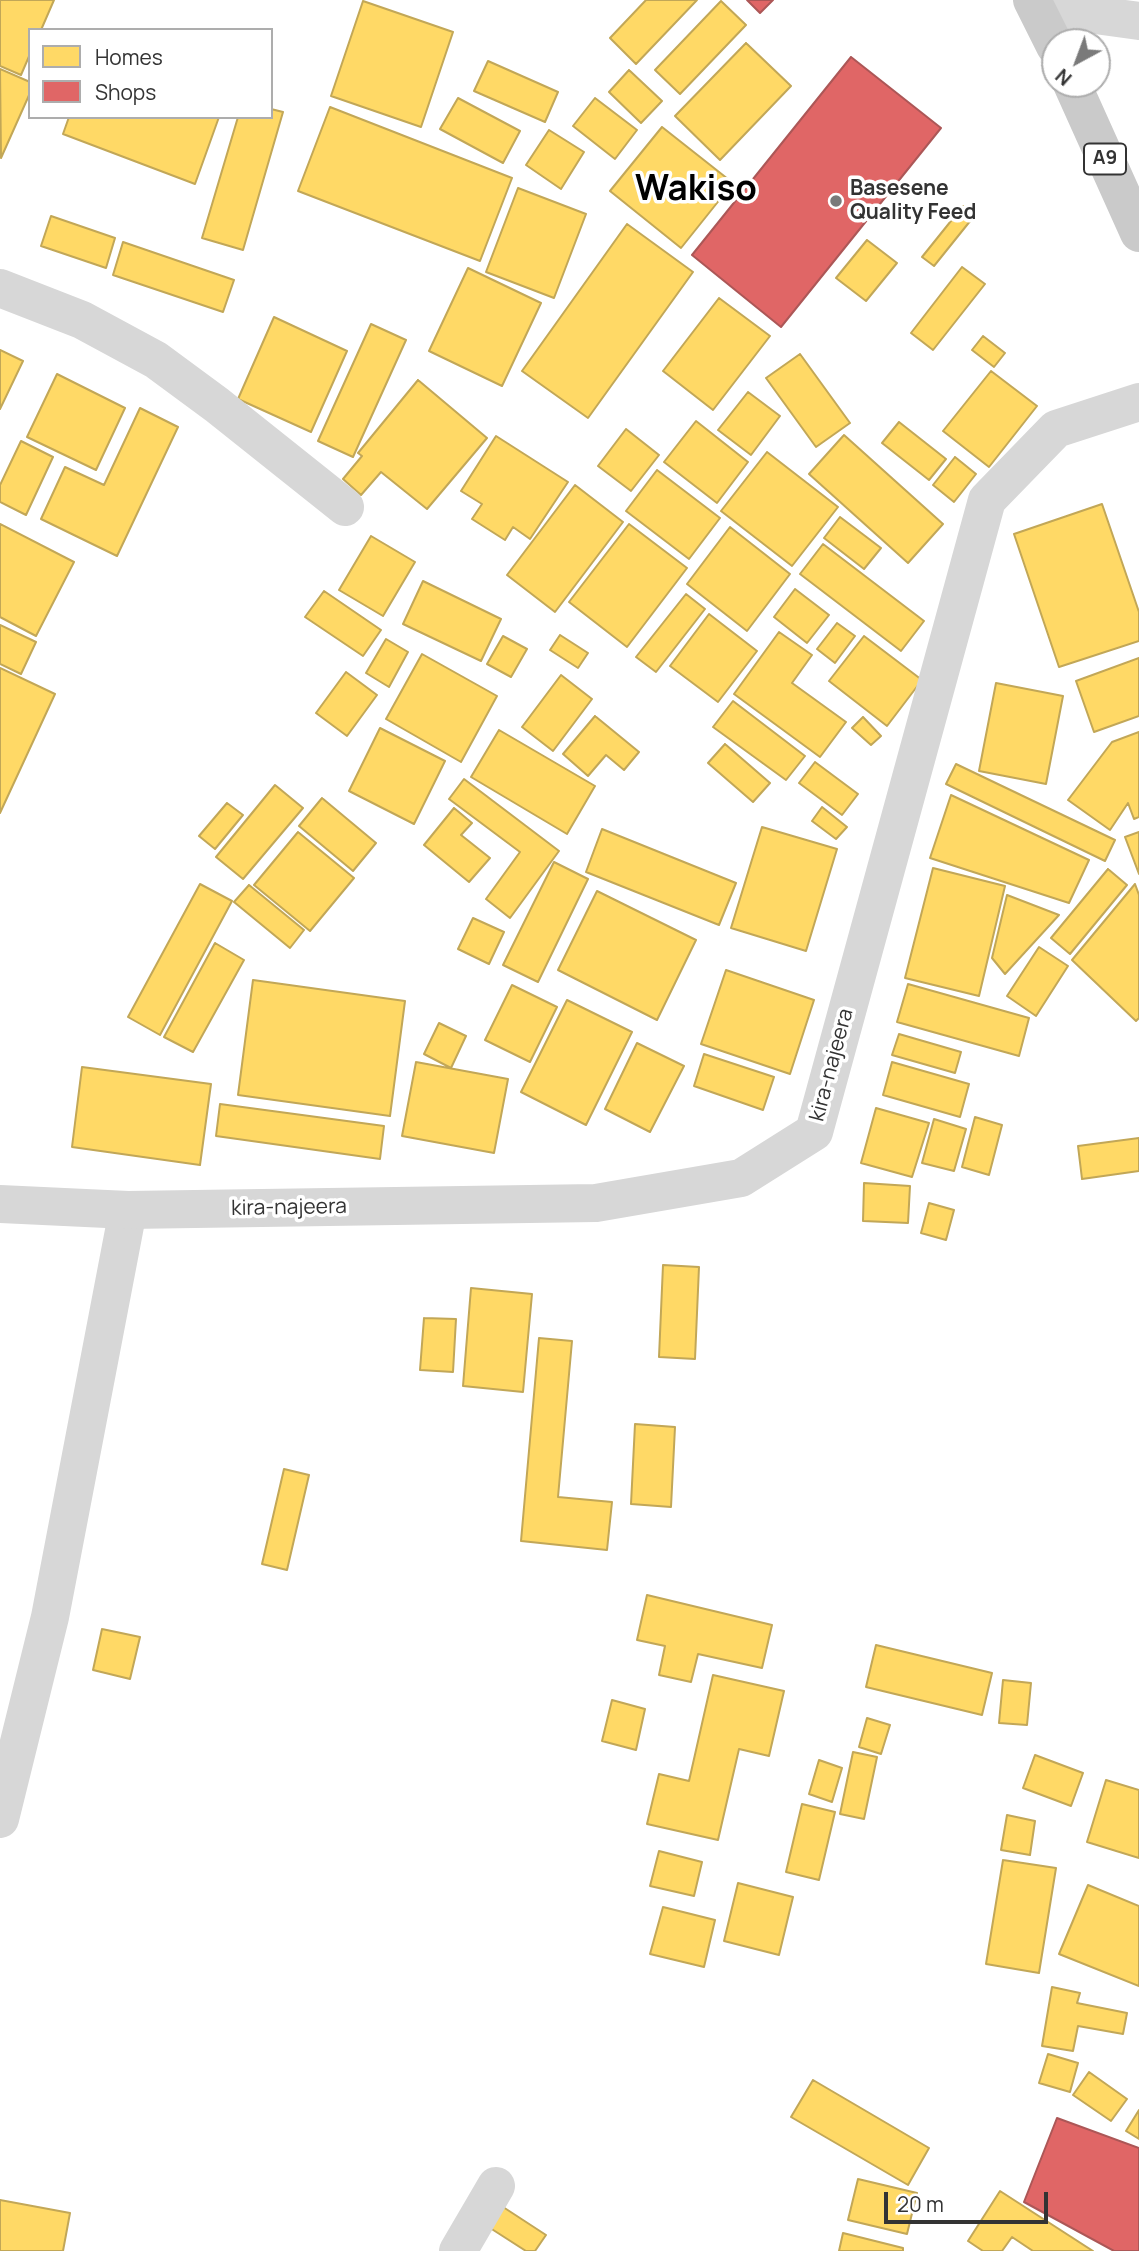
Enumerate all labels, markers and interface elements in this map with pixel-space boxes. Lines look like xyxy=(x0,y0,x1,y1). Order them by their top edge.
legend xyxy=(28,28,273,119)
north arrow xyxy=(1041,28,1111,98)
text: Homes xyxy=(95,43,163,71)
text: N xyxy=(1050,63,1077,92)
text: Shops xyxy=(95,78,156,106)
road number: A9 xyxy=(1084,144,1126,174)
district label: Wakiso xyxy=(635,169,757,211)
place label: Basesene Quality Feed xyxy=(850,176,976,226)
marker: Basesene Quality Feed xyxy=(828,193,844,209)
street label: kira-najeera xyxy=(805,1006,859,1124)
street label: kira-najeera xyxy=(231,1194,347,1222)
scale bar xyxy=(887,2178,1052,2222)
text: 20 m xyxy=(897,2190,944,2218)

